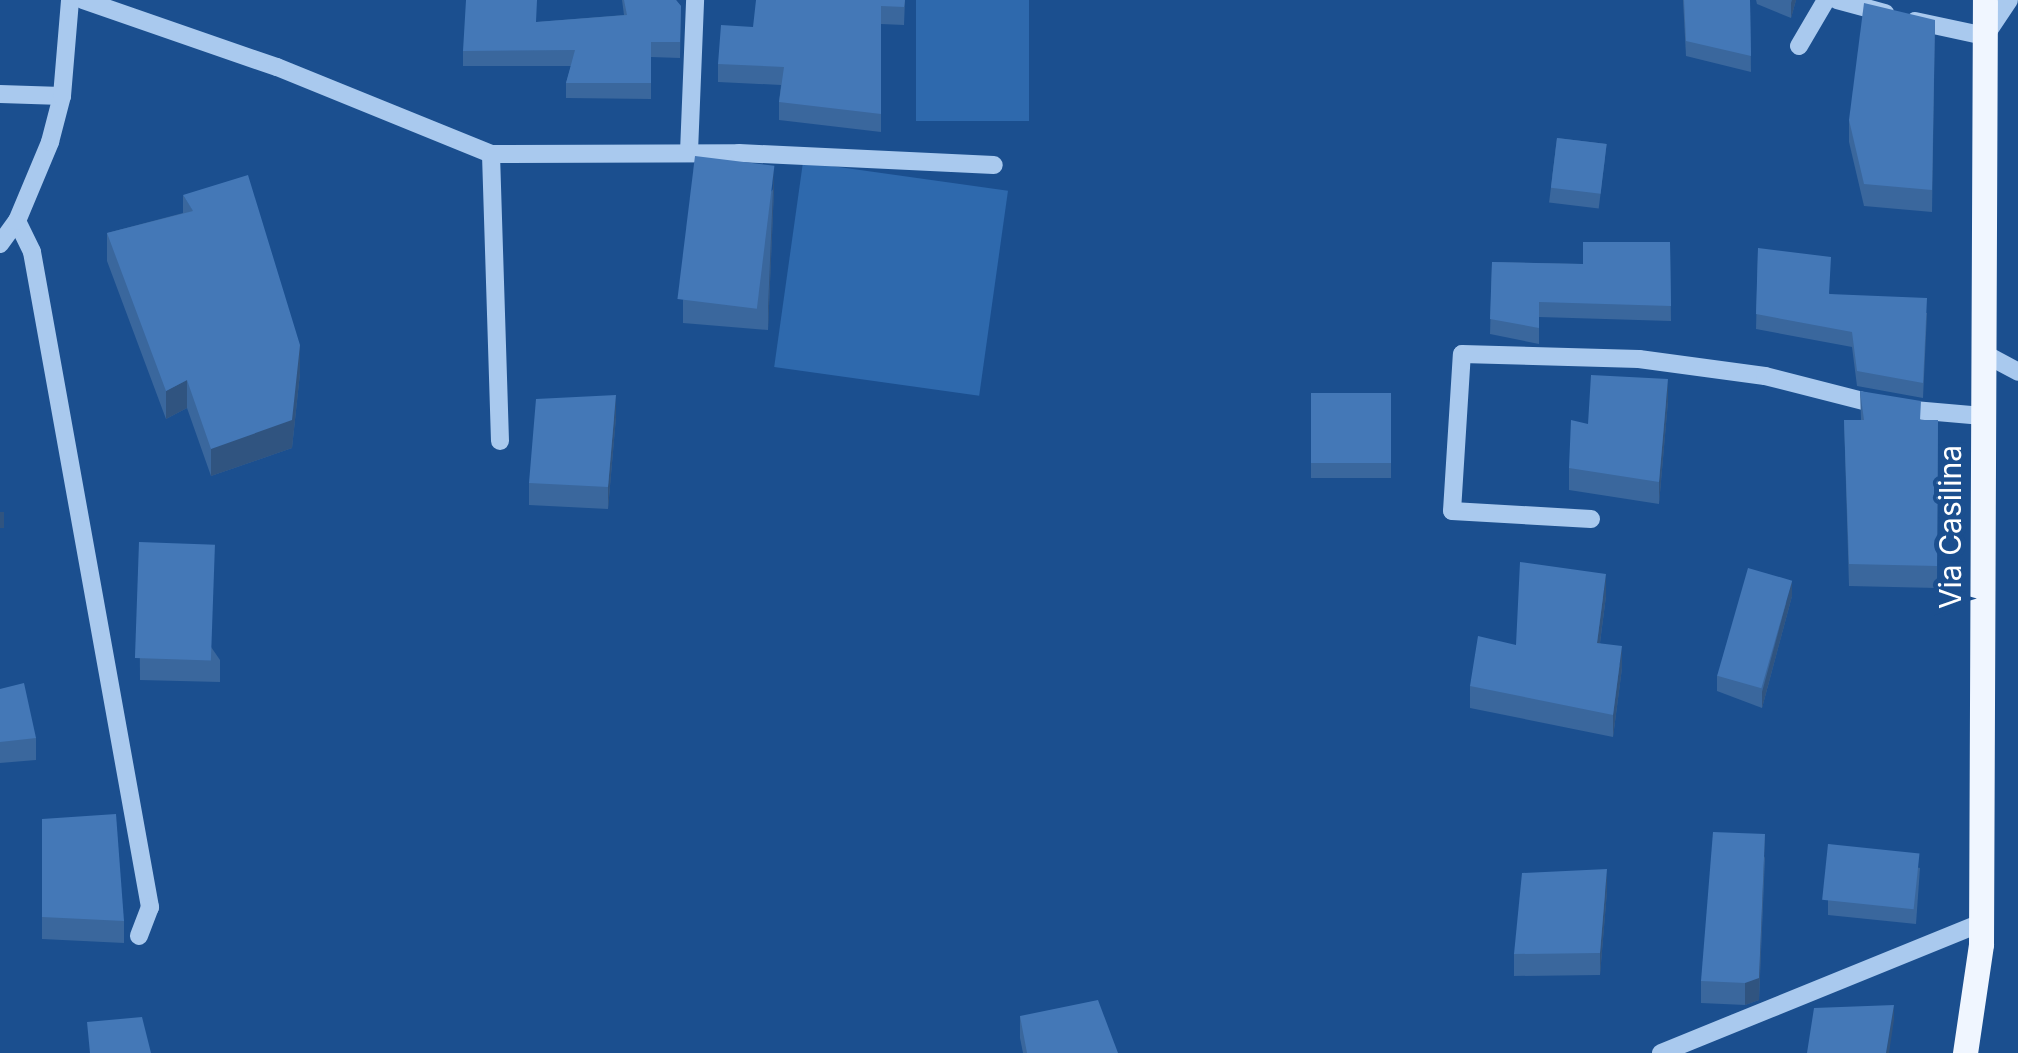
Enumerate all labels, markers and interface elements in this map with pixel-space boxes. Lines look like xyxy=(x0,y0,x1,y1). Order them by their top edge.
street label: Via Casilina xyxy=(1932,445,1968,609)

